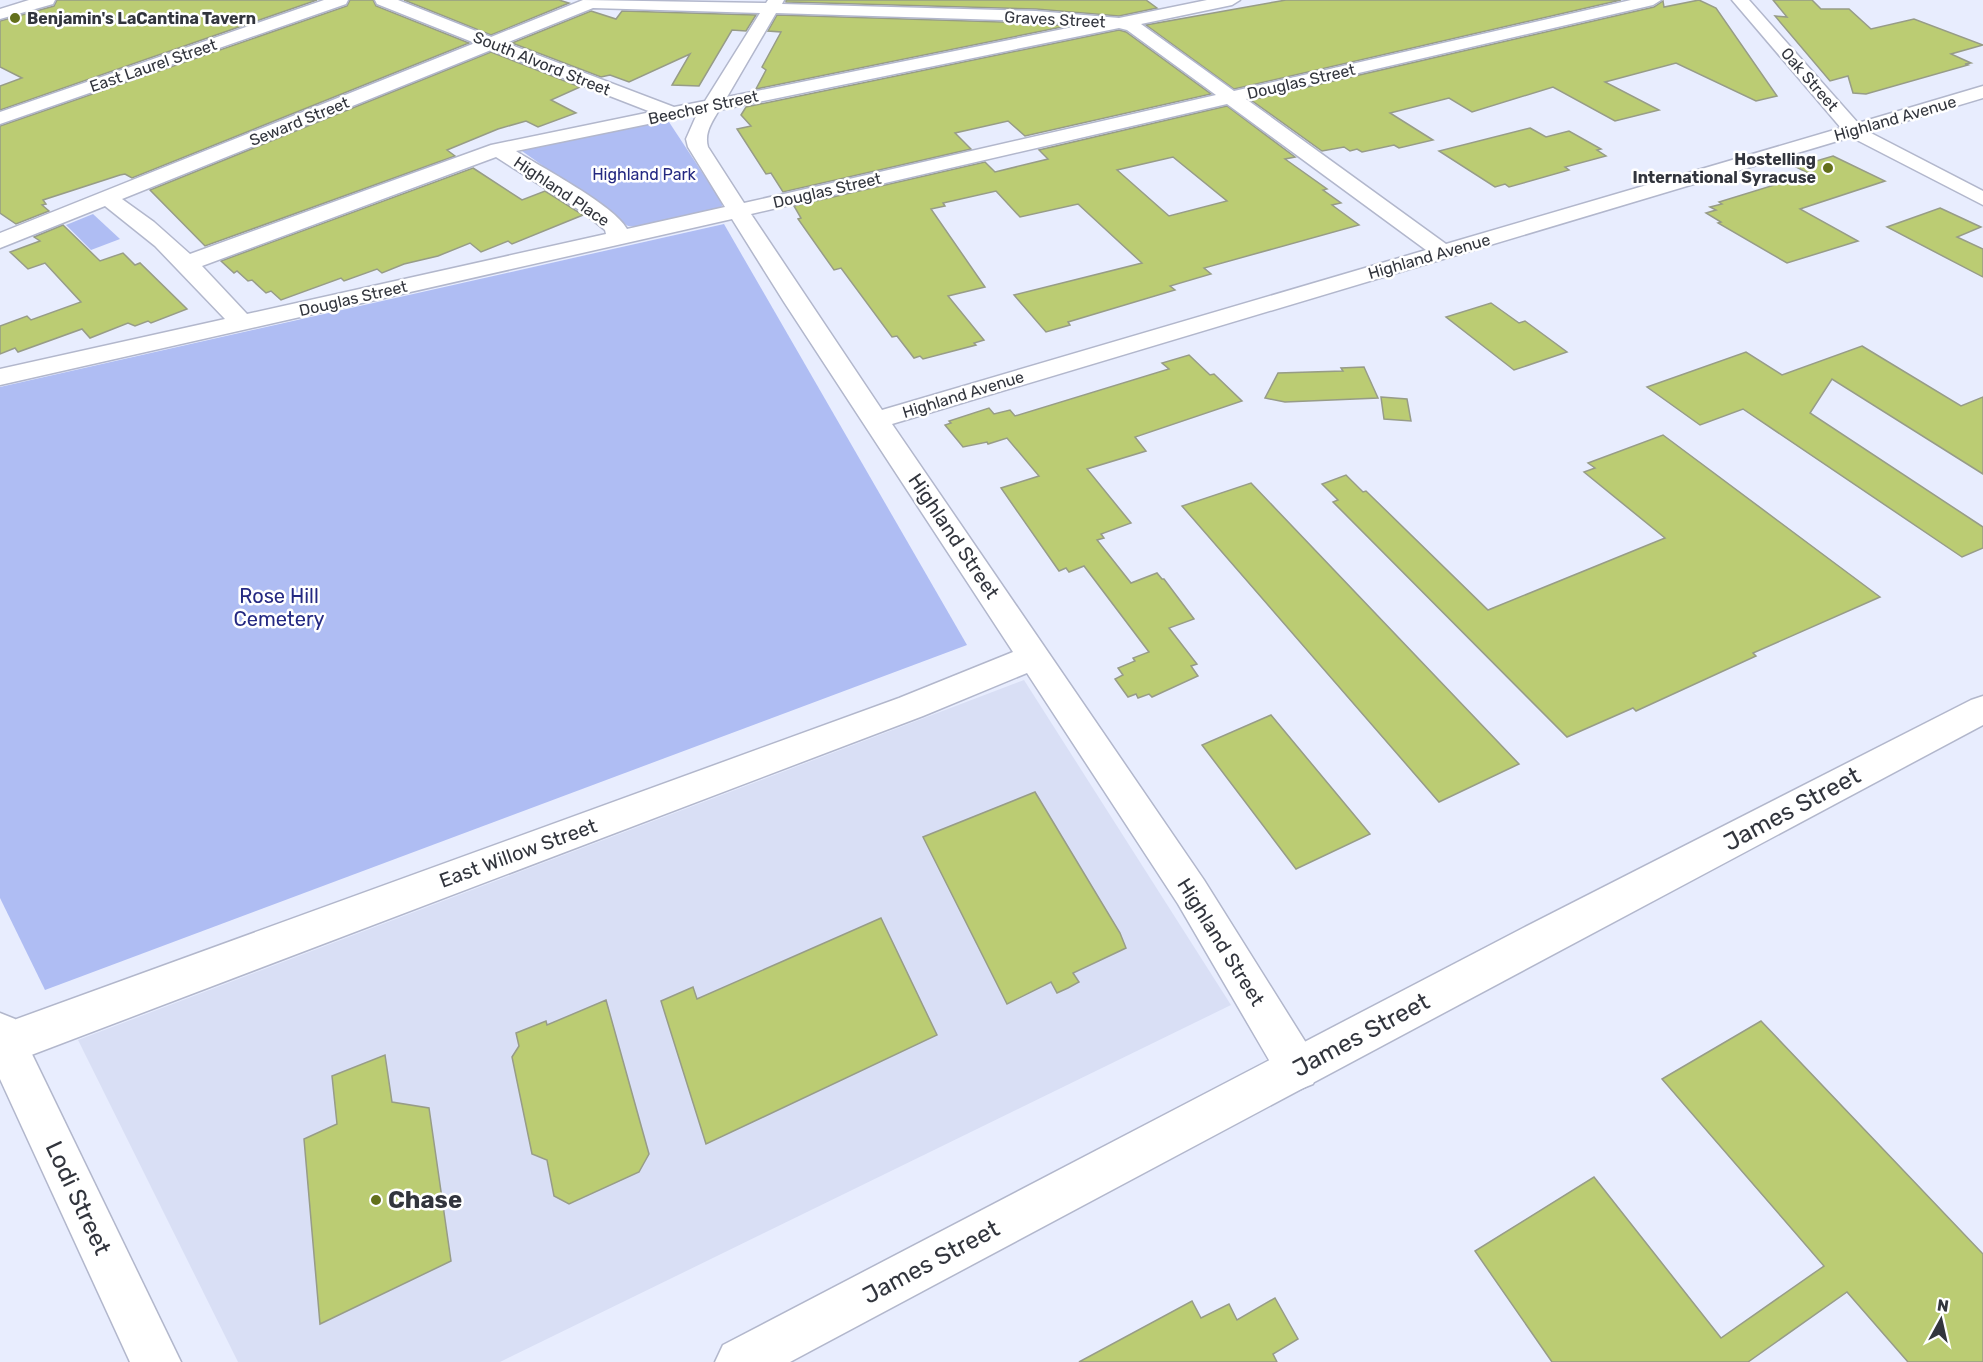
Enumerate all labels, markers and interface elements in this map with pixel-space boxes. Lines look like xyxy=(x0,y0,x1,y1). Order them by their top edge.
street label: Graves Street xyxy=(1004,7,1106,32)
place label: Benjamin's LaCantina Tavern xyxy=(27,9,256,28)
marker: Benjamin's LaCantina Tavern xyxy=(8,11,22,25)
street label: South Alvord Street xyxy=(470,27,613,100)
street label: East Laurel Street xyxy=(87,35,219,96)
street label: Oak Street xyxy=(1777,44,1842,115)
street label: Douglas Street xyxy=(1245,60,1357,103)
street label: Beecher Street xyxy=(646,87,760,128)
street label: Highland Avenue xyxy=(1832,92,1958,145)
street label: Seward Street xyxy=(247,93,352,150)
place label: Hostelling International Syracuse xyxy=(1632,150,1816,187)
street label: Highland Place xyxy=(510,152,613,230)
marker: Hostelling International Syracuse xyxy=(1821,161,1835,175)
park label: Highland Park xyxy=(592,165,697,184)
street label: Douglas Street xyxy=(771,169,883,212)
street label: Highland Avenue xyxy=(1366,230,1492,283)
street label: Douglas Street xyxy=(297,277,409,320)
street label: Highland Avenue xyxy=(900,367,1026,422)
street label: Highland Street xyxy=(903,469,1005,603)
park label: Rose Hill Cemetery xyxy=(233,584,325,631)
street label: James Street xyxy=(1719,761,1865,857)
street label: East Willow Street xyxy=(436,813,600,893)
street label: Highland Street xyxy=(1172,874,1270,1010)
street label: James Street xyxy=(1288,987,1434,1083)
street label: Lodi Street xyxy=(39,1137,117,1259)
place label: Chase xyxy=(388,1186,462,1214)
marker: Chase xyxy=(369,1193,383,1207)
street label: James Street xyxy=(858,1214,1004,1310)
north arrow xyxy=(1911,1290,1971,1350)
text: N xyxy=(1936,1295,1950,1316)

